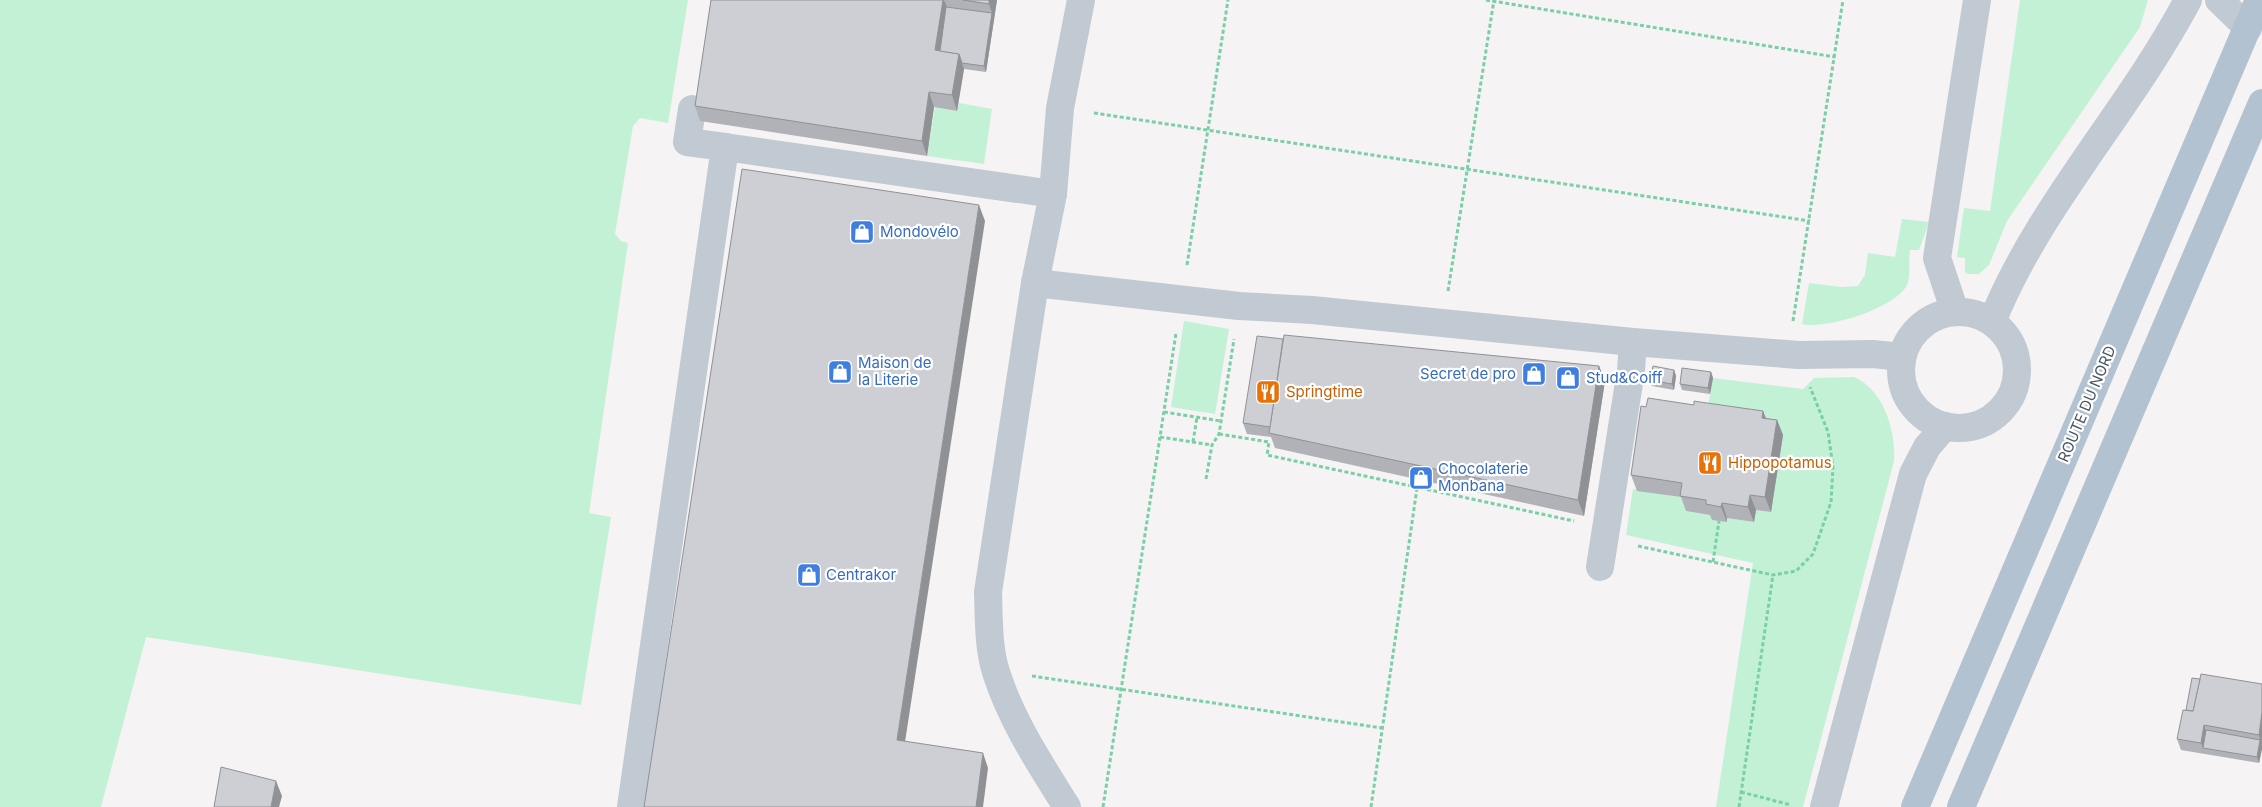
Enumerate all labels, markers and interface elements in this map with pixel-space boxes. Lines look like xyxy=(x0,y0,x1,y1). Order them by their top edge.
shop icon: Mondovélo xyxy=(849,219,875,245)
place label: Mondovélo xyxy=(880,222,959,241)
street label: ROUTE DU NORD xyxy=(2053,343,2120,465)
place label: Maison de la Literie xyxy=(858,353,932,389)
shop icon: Maison de la Literie xyxy=(827,359,853,385)
shop icon: Secret de pro xyxy=(1521,361,1547,387)
place label: Secret de pro xyxy=(1420,364,1516,383)
shop icon: Stud&Coiff xyxy=(1555,365,1581,391)
place label: Stud&Coiff xyxy=(1586,368,1663,387)
restaurant icon: Springtime xyxy=(1255,379,1281,405)
place label: Springtime xyxy=(1286,382,1363,401)
restaurant icon: Hippopotamus xyxy=(1697,450,1723,476)
place label: Hippopotamus xyxy=(1728,453,1832,472)
place label: Chocolaterie Monbana xyxy=(1438,459,1528,495)
shop icon: Chocolaterie Monbana xyxy=(1408,465,1434,491)
shop icon: Centrakor xyxy=(796,562,822,588)
place label: Centrakor xyxy=(826,565,896,584)

